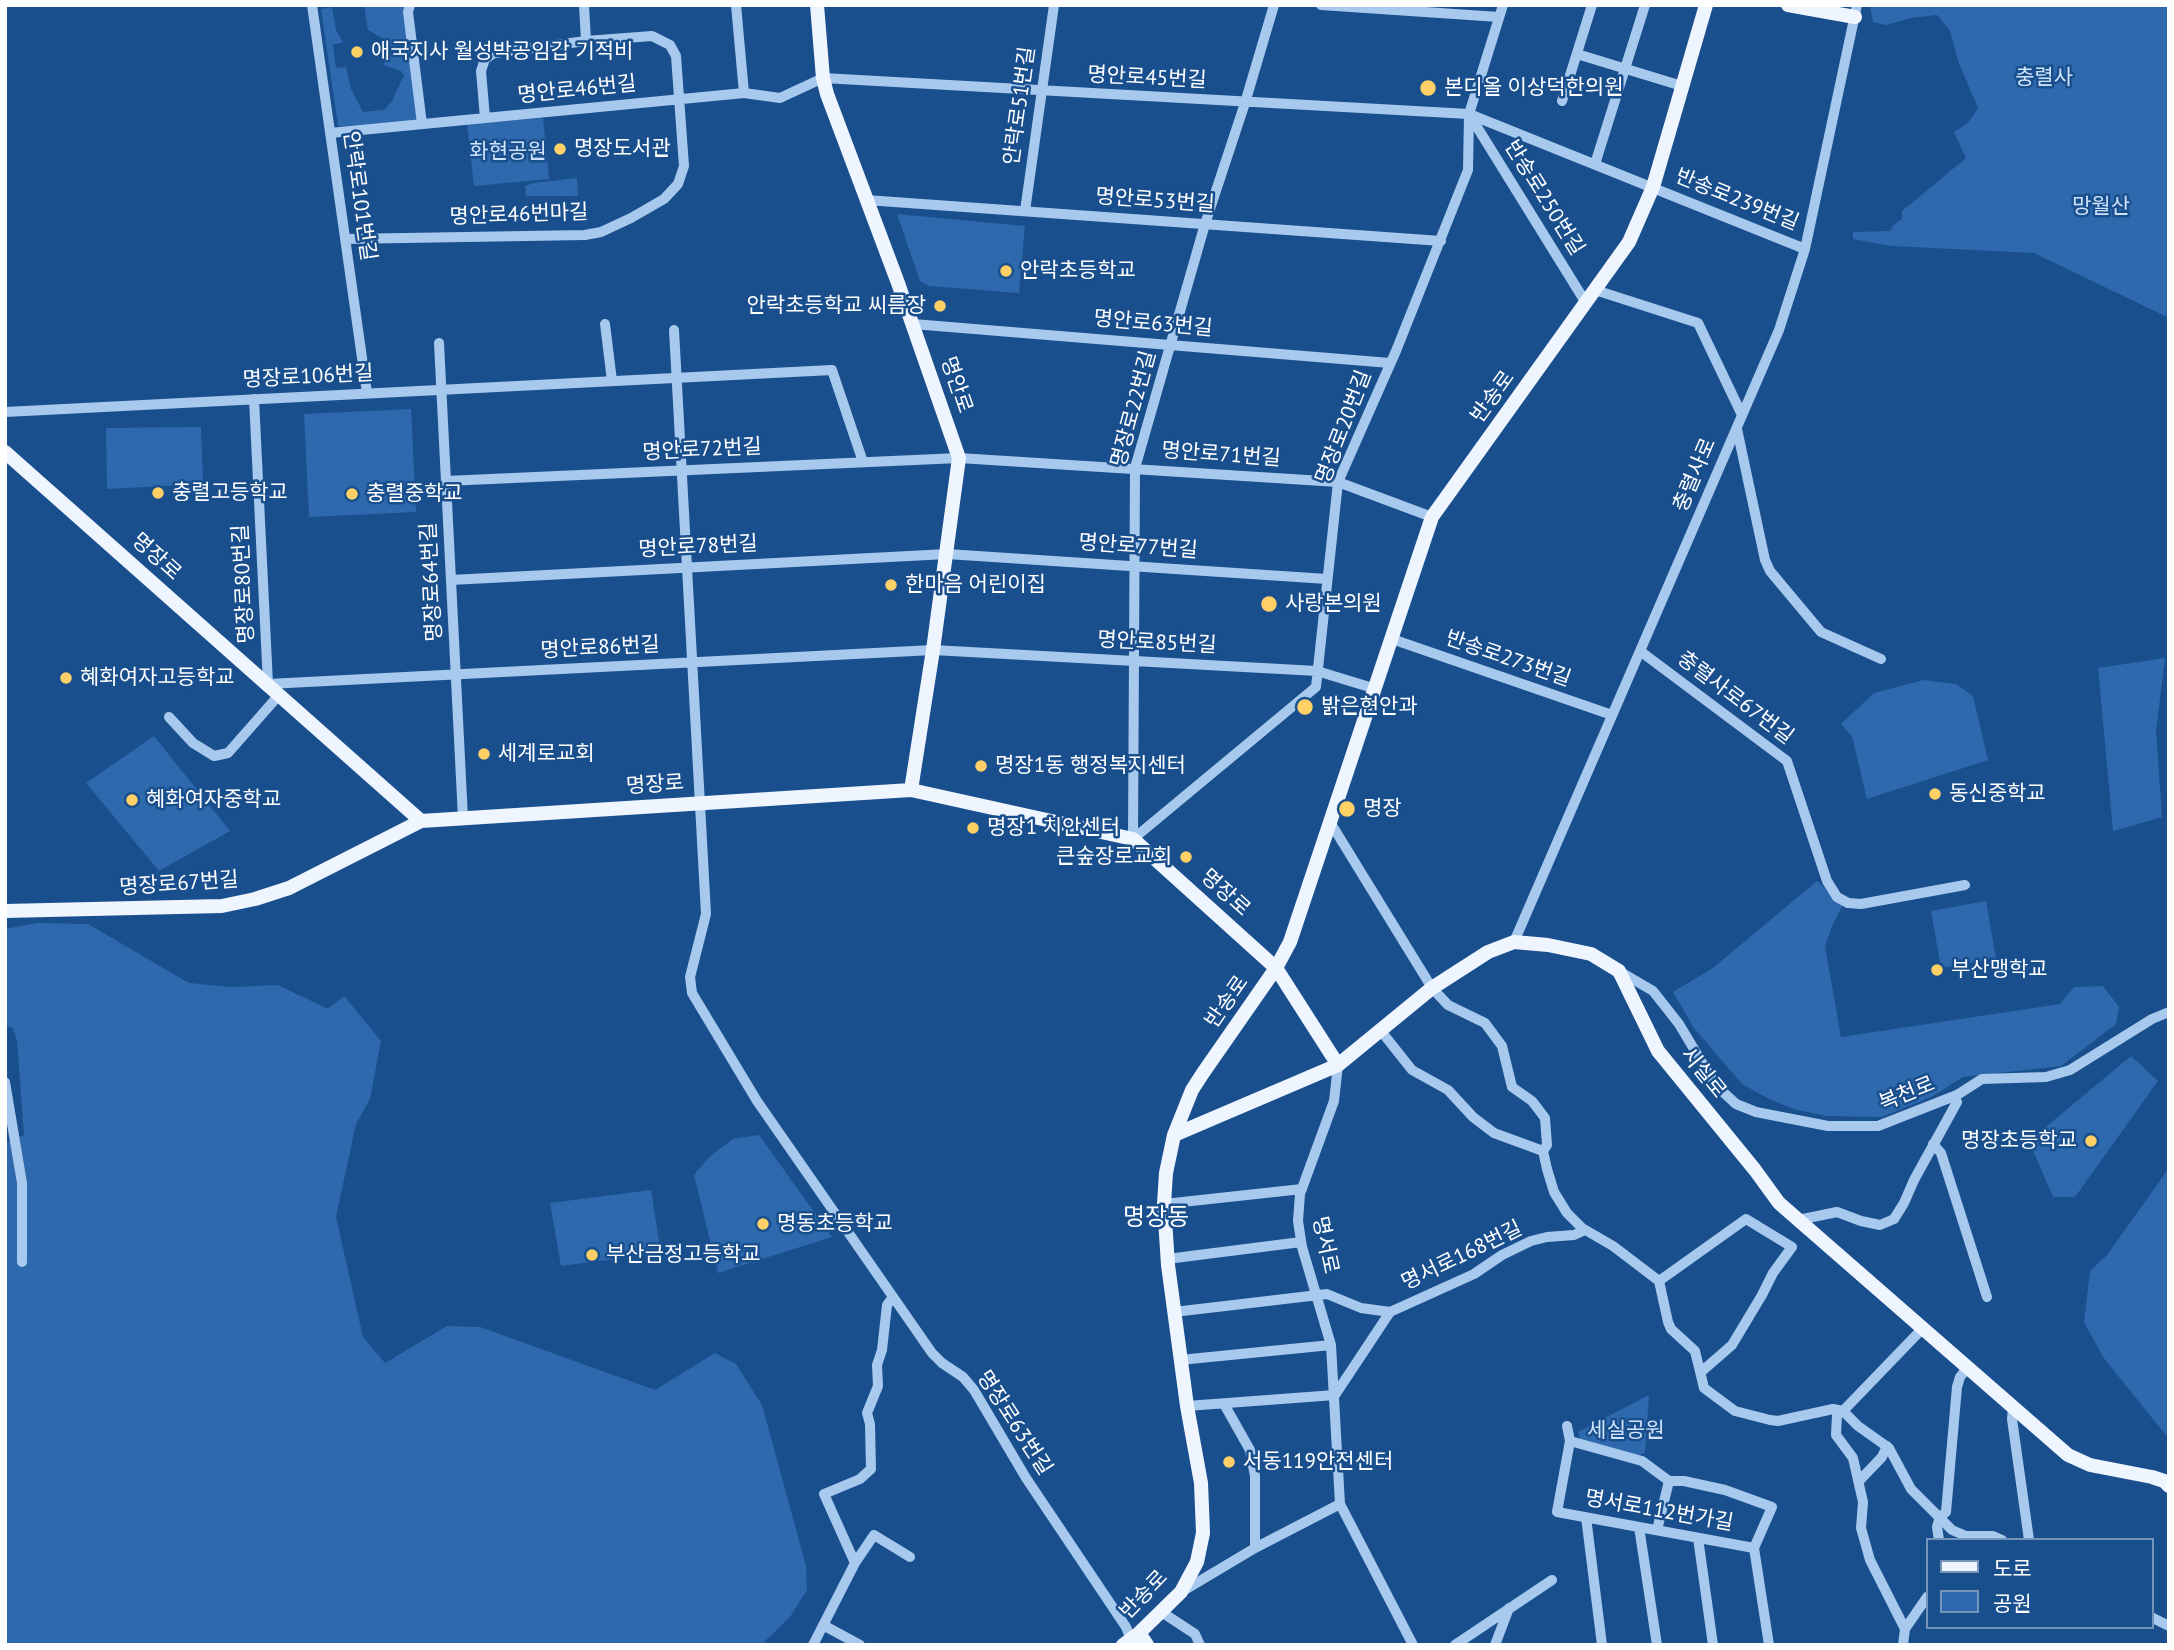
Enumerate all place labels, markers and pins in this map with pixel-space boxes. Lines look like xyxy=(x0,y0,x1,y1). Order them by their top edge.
place label: 애국지사 월성박공임갑 기적비 xyxy=(371,39,633,65)
marker: 애국지사 월성박공임갑 기적비 xyxy=(349,44,365,60)
place label: 본디올 이상덕한의원 xyxy=(1444,75,1623,101)
marker: 본디올 이상덕한의원 xyxy=(1418,78,1438,98)
place label: 명장도서관 xyxy=(574,136,671,162)
marker: 명장도서관 xyxy=(552,141,568,157)
place label: 안락초등학교 xyxy=(1020,258,1136,284)
marker: 안락초등학교 xyxy=(998,263,1014,279)
place label: 안락초등학교 씨름장 xyxy=(747,293,926,319)
marker: 안락초등학교 씨름장 xyxy=(932,298,948,314)
place label: 충렬고등학교 xyxy=(172,480,288,506)
place label: 충렬중학교 xyxy=(366,481,463,507)
marker: 충렬고등학교 xyxy=(150,485,166,501)
marker: 충렬중학교 xyxy=(344,486,360,502)
place label: 한마음 어린이집 xyxy=(905,572,1046,598)
marker: 한마음 어린이집 xyxy=(883,577,899,593)
place label: 사랑본의원 xyxy=(1285,591,1382,617)
marker: 사랑본의원 xyxy=(1259,594,1279,614)
place label: 혜화여자고등학교 xyxy=(80,665,235,691)
marker: 혜화여자고등학교 xyxy=(58,670,74,686)
place label: 밝은현안과 xyxy=(1321,694,1418,720)
marker: 밝은현안과 xyxy=(1295,697,1315,717)
place label: 세계로교회 xyxy=(498,741,595,767)
marker: 세계로교회 xyxy=(476,746,492,762)
place label: 명장1동 행정복지센터 xyxy=(995,753,1186,779)
marker: 명장1동 행정복지센터 xyxy=(973,758,989,774)
place label: 동신중학교 xyxy=(1949,781,2046,807)
marker: 동신중학교 xyxy=(1927,786,1943,802)
place label: 혜화여자중학교 xyxy=(146,787,281,813)
marker: 혜화여자중학교 xyxy=(124,792,140,808)
place label: 명장 xyxy=(1363,796,1402,822)
marker: 명장 xyxy=(1337,799,1357,819)
place label: 명장1 치안센터 xyxy=(987,815,1120,841)
marker: 명장1 치안센터 xyxy=(965,820,981,836)
place label: 큰숲장로교회 xyxy=(1056,844,1172,870)
marker: 큰숲장로교회 xyxy=(1178,849,1194,865)
place label: 부산맹학교 xyxy=(1951,957,2048,983)
marker: 부산맹학교 xyxy=(1929,962,1945,978)
place label: 명장초등학교 xyxy=(1961,1128,2077,1154)
marker: 명장초등학교 xyxy=(2083,1133,2099,1149)
place label: 명동초등학교 xyxy=(777,1211,893,1237)
marker: 명동초등학교 xyxy=(755,1216,771,1232)
place label: 부산금정고등학교 xyxy=(606,1242,761,1268)
marker: 부산금정고등학교 xyxy=(584,1247,600,1263)
place label: 서동119안전센터 xyxy=(1243,1449,1393,1475)
marker: 서동119안전센터 xyxy=(1221,1454,1237,1470)

